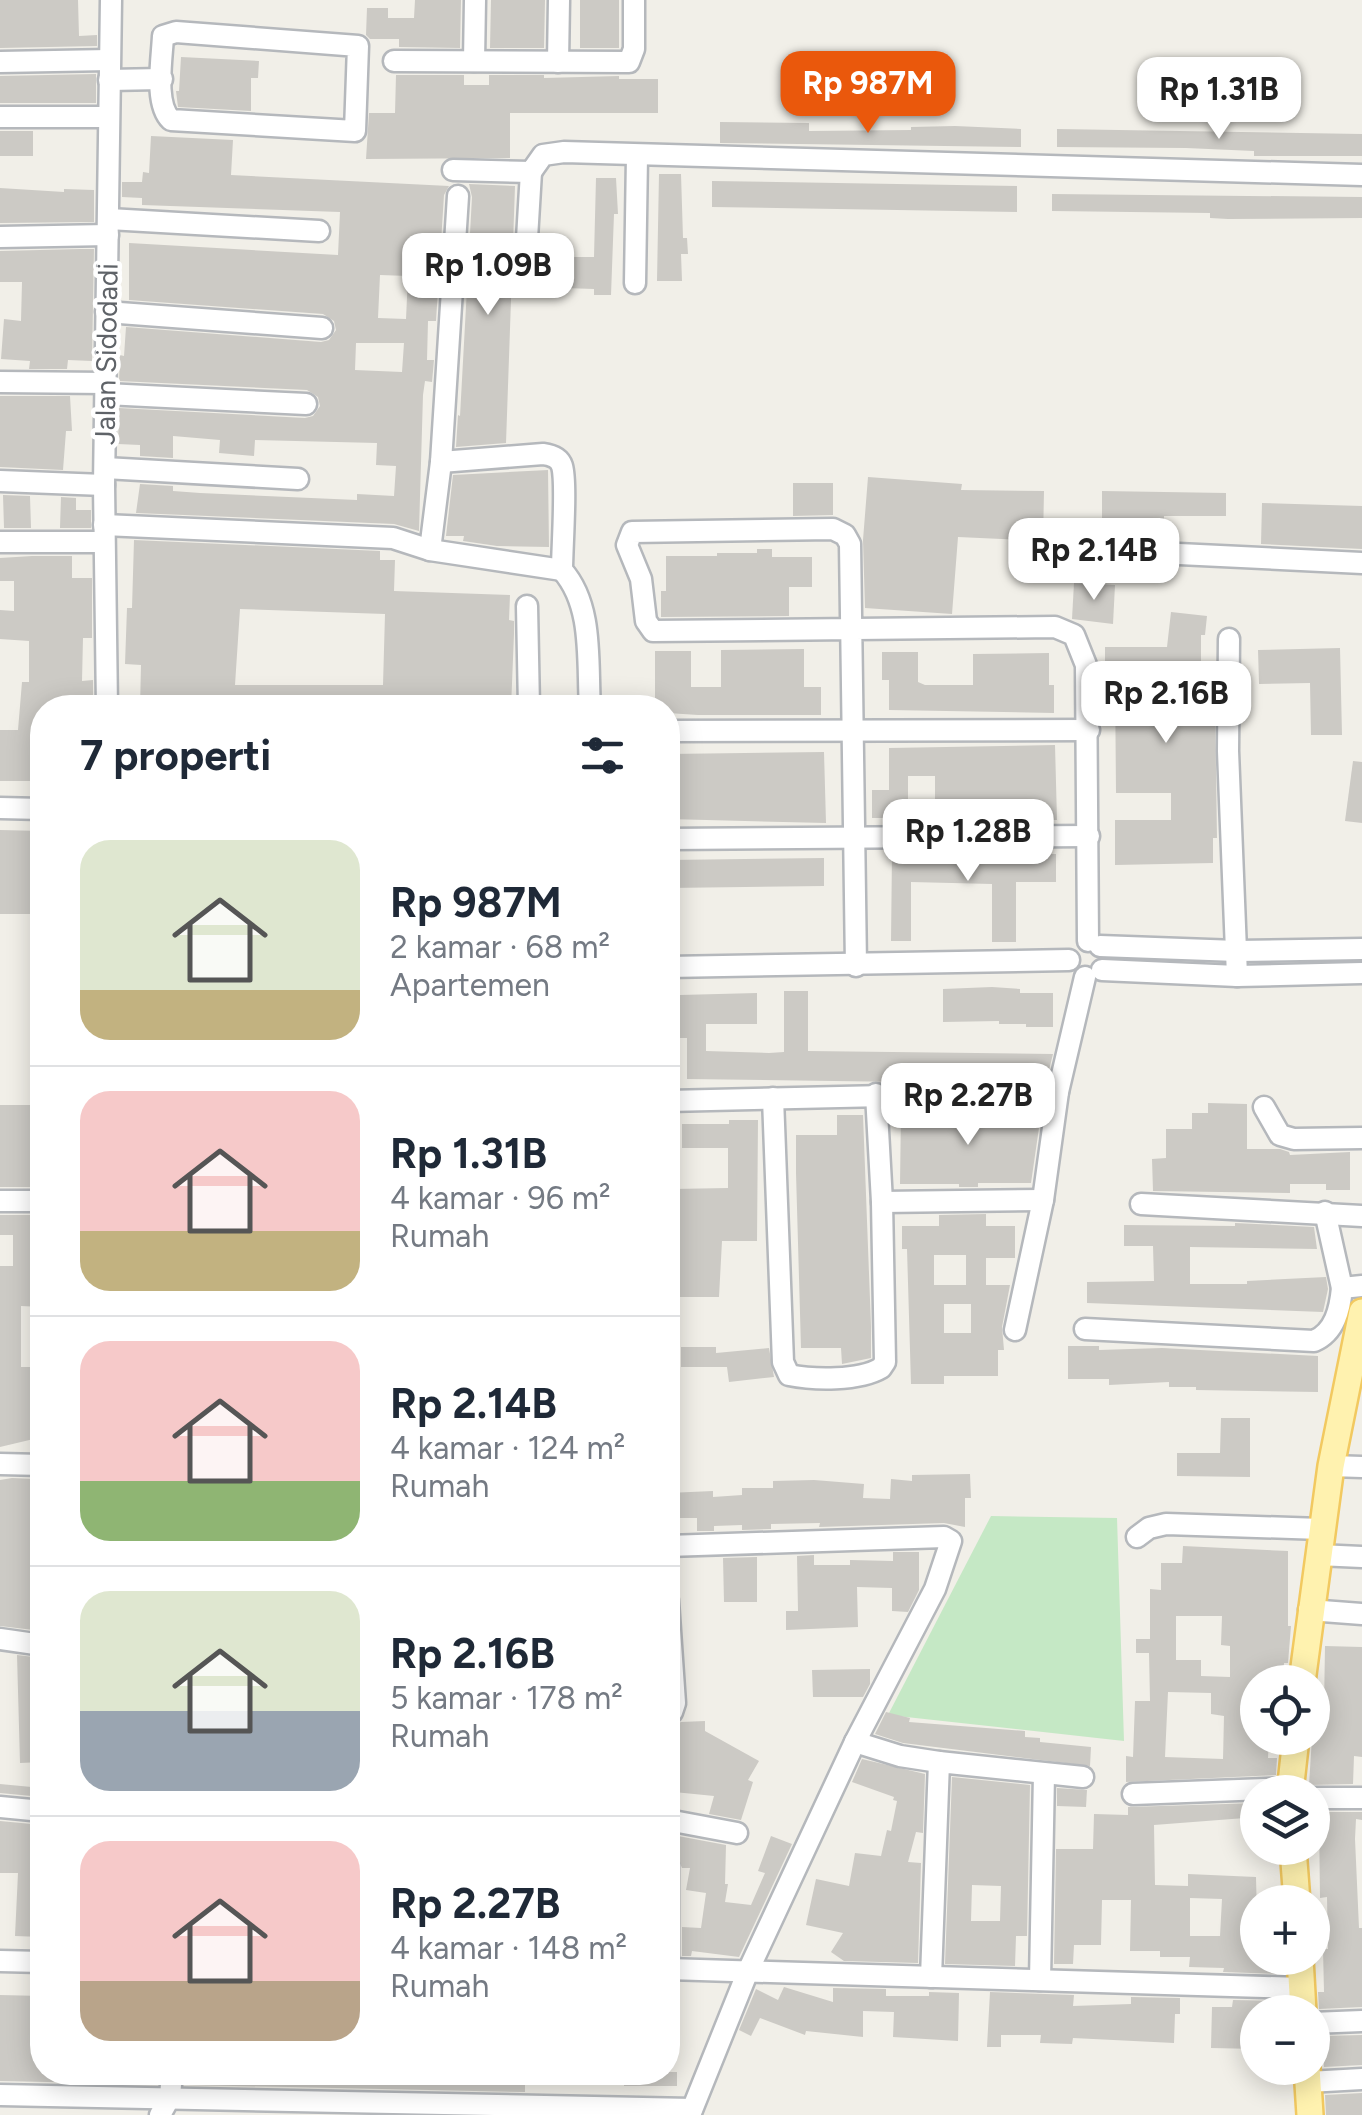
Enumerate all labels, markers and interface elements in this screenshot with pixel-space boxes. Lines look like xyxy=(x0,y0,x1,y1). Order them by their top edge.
pin: Rp 987M xyxy=(776,51,960,136)
pin: Rp 1.31B xyxy=(1116,57,1322,142)
text: Rp 987M xyxy=(803,64,933,102)
text: Rp 1.31B xyxy=(1159,70,1279,108)
pin: Rp 1.09B xyxy=(385,233,591,318)
text: Rp 1.09B xyxy=(424,246,552,284)
street label: Jalan Sidodadi xyxy=(87,263,125,445)
pin: Rp 2.14B xyxy=(991,518,1197,603)
text: Rp 2.14B xyxy=(1030,531,1158,569)
pin: Rp 2.16B xyxy=(1063,661,1269,746)
text: Rp 2.16B xyxy=(1103,674,1229,712)
icon: filters xyxy=(575,728,630,783)
text: 7 properti xyxy=(80,730,271,781)
pin: Rp 1.28B xyxy=(865,799,1071,884)
text: Rp 1.28B xyxy=(905,812,1031,850)
text: Rp 987M xyxy=(390,877,562,928)
icon: home xyxy=(160,880,280,1000)
text: 2 kamar · 68 m² xyxy=(390,928,610,966)
text: Apartemen xyxy=(390,966,550,1004)
pin: Rp 2.27B xyxy=(865,1063,1071,1148)
text: Rp 2.27B xyxy=(903,1076,1033,1114)
text: Rp 1.31B xyxy=(390,1128,547,1179)
icon: home xyxy=(160,1131,280,1251)
text: 4 kamar · 96 m² xyxy=(390,1179,611,1217)
text: Rumah xyxy=(390,1217,489,1255)
text: Rp 2.14B xyxy=(390,1378,557,1429)
icon: home xyxy=(160,1381,280,1501)
text: 4 kamar · 124 m² xyxy=(390,1429,625,1467)
text: Rumah xyxy=(390,1467,489,1505)
text: Rp 2.16B xyxy=(390,1628,555,1679)
icon: home xyxy=(160,1631,280,1751)
map controls xyxy=(1240,1665,1330,2085)
button: locate xyxy=(1240,1665,1330,1755)
text: 5 kamar · 178 m² xyxy=(390,1679,623,1717)
text: Rumah xyxy=(390,1717,489,1755)
button: layers xyxy=(1240,1775,1330,1865)
text: Rp 2.27B xyxy=(390,1878,560,1929)
icon: home xyxy=(160,1881,280,2001)
button: + xyxy=(1240,1885,1330,1975)
text: 4 kamar · 148 m² xyxy=(390,1929,627,1967)
text: Rumah xyxy=(390,1967,489,2005)
button: − xyxy=(1240,1995,1330,2085)

